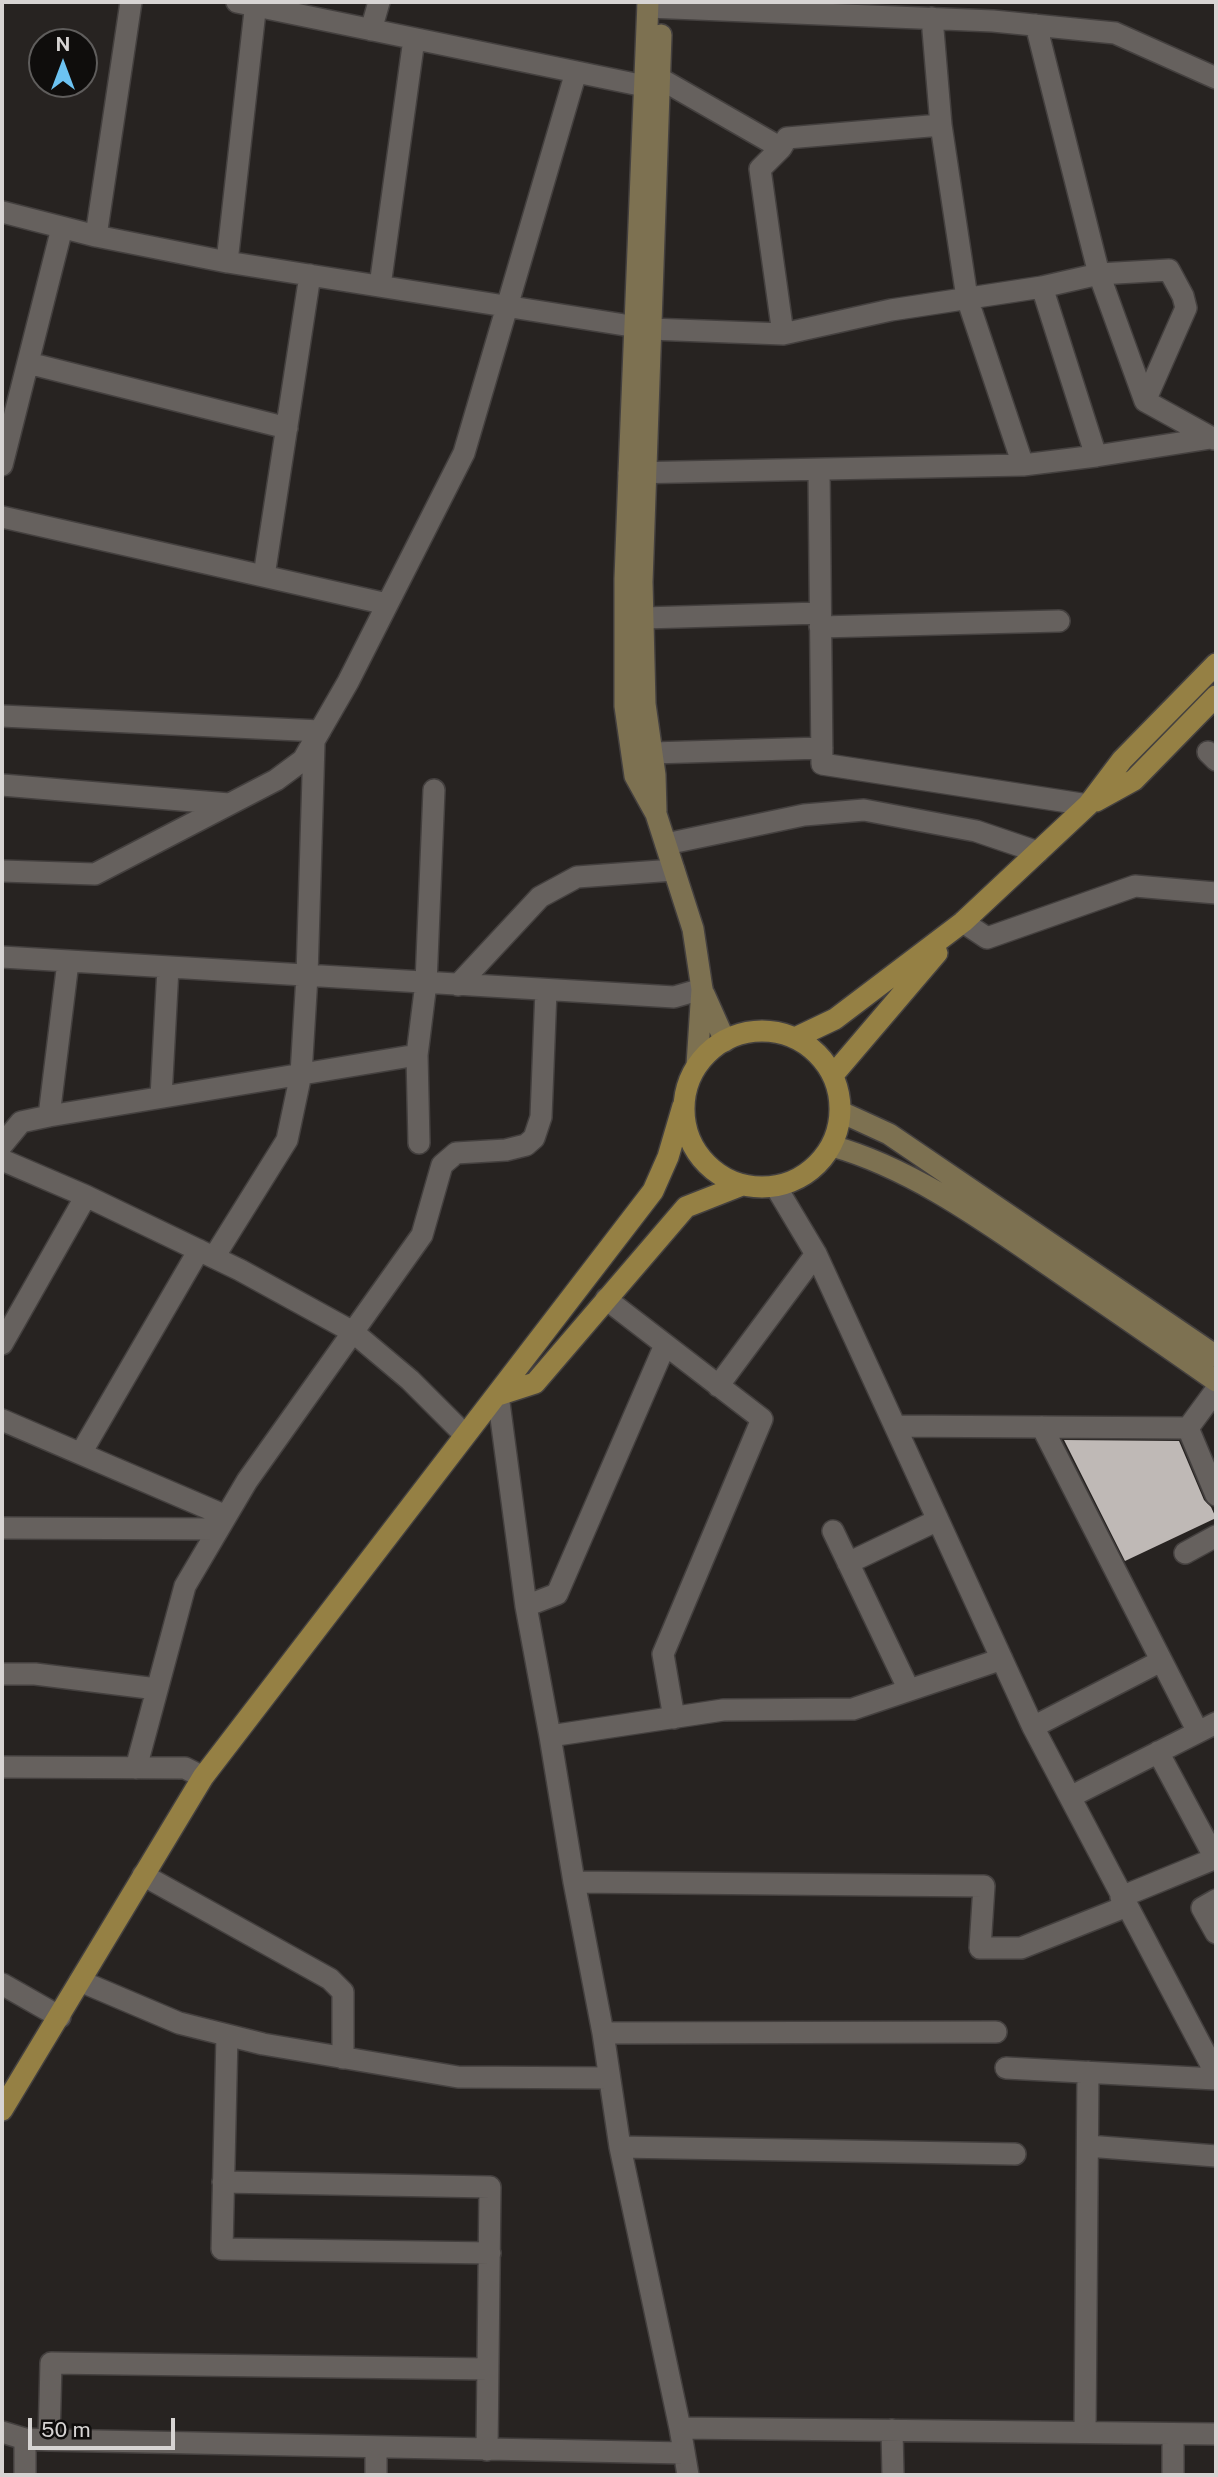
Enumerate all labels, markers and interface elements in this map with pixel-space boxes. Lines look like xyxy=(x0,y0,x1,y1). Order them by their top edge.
north arrow xyxy=(28,28,98,98)
text: N xyxy=(56,33,70,55)
scale bar xyxy=(32,2404,178,2448)
text: 50 m xyxy=(41,2417,91,2442)

